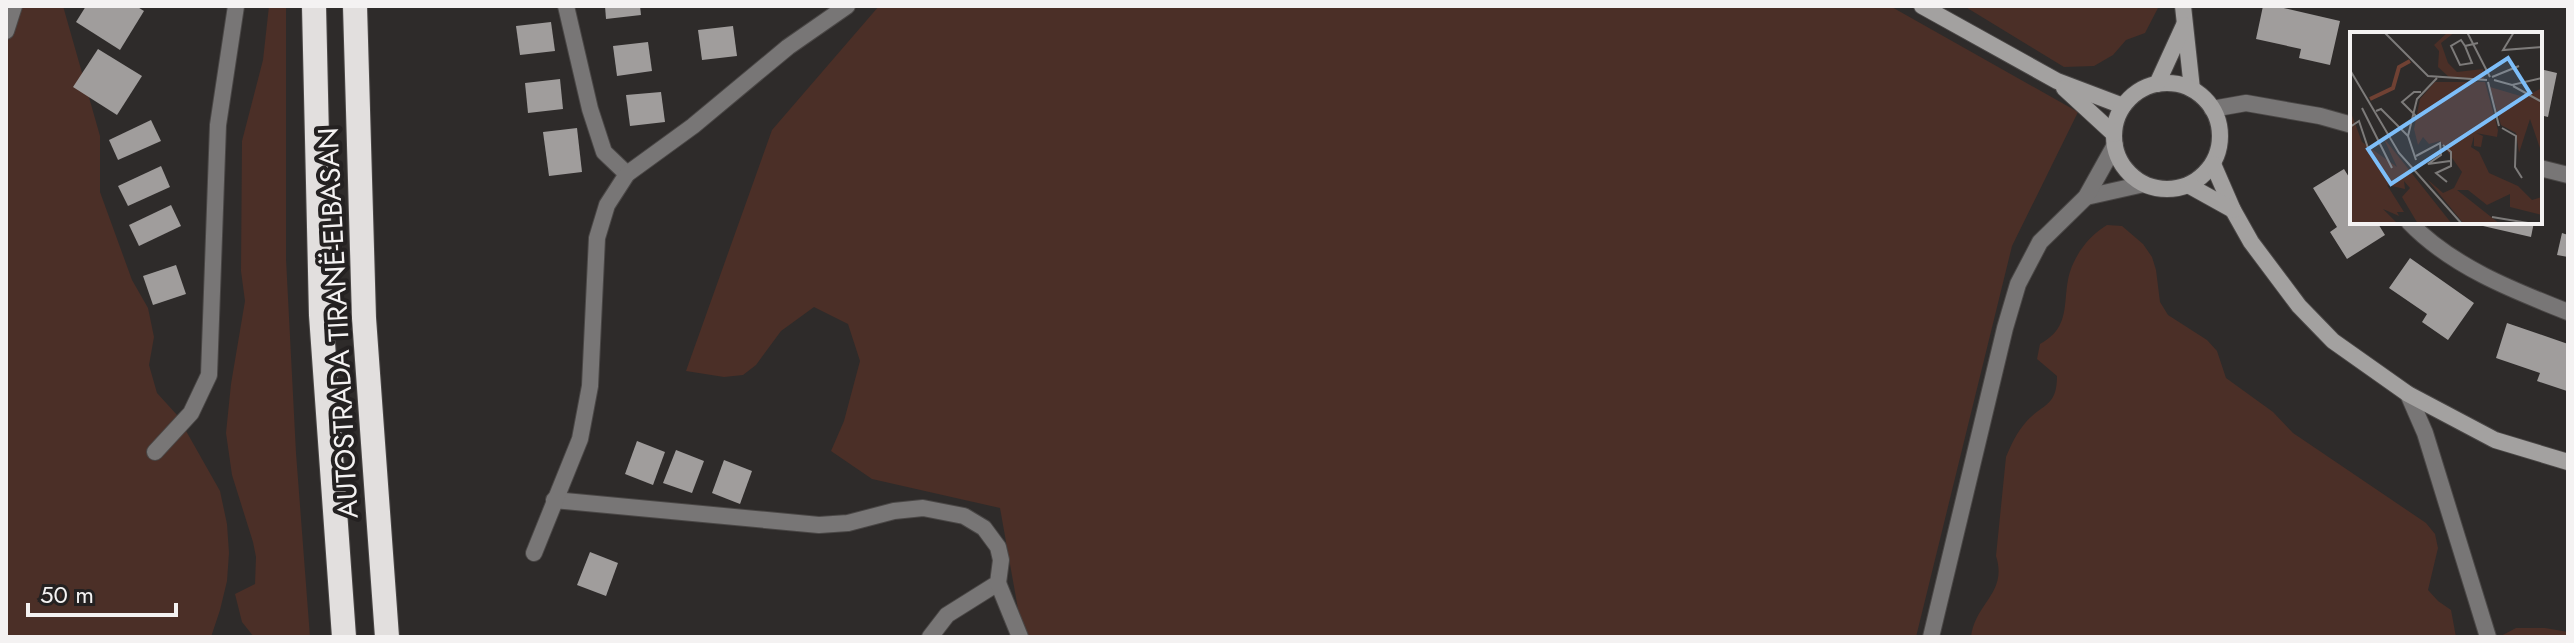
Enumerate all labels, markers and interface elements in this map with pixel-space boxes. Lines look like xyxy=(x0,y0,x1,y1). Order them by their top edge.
inset map xyxy=(2350,32,2542,224)
street label: AUTOSTRADA TIRANË-ELBASAN xyxy=(307,126,369,520)
scale bar xyxy=(28,567,176,617)
text: 50 m xyxy=(40,577,94,612)

